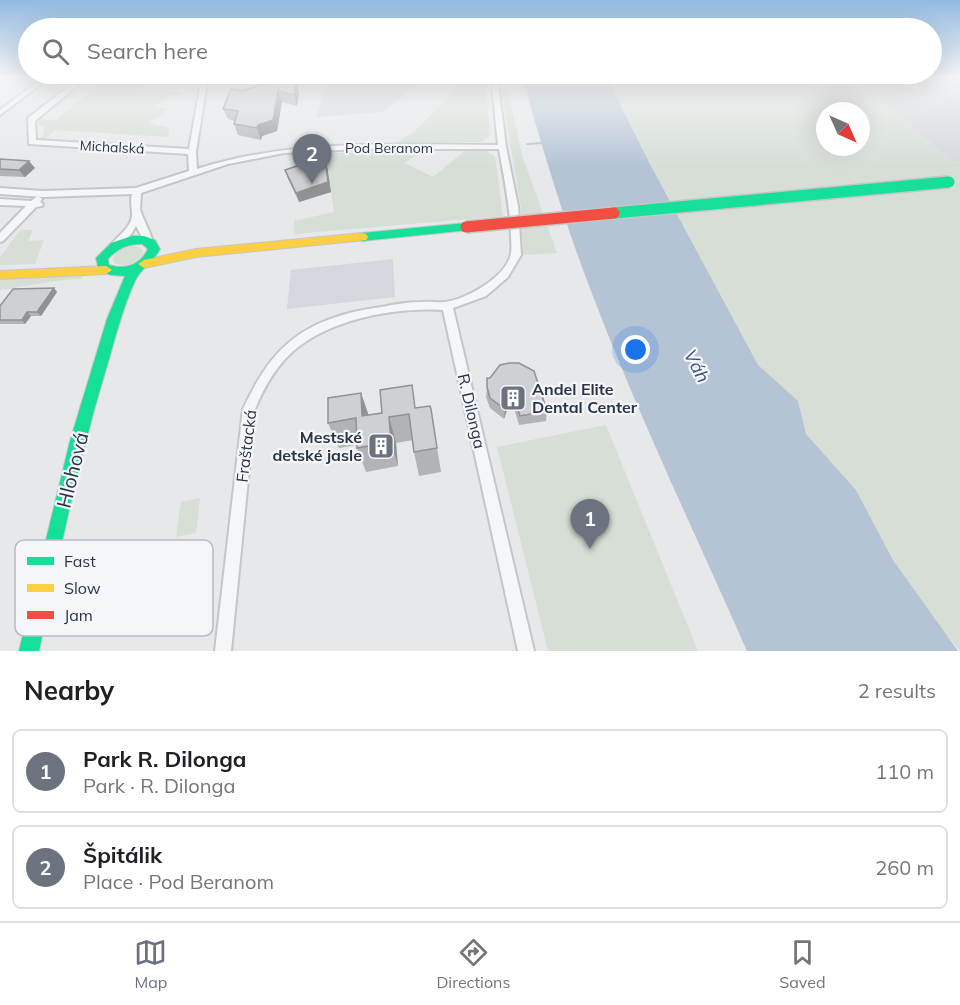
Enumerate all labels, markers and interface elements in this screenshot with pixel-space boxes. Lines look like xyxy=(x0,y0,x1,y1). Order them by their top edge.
search box xyxy=(18,18,942,84)
icon: search xyxy=(39,35,72,68)
text: Search here xyxy=(87,37,208,65)
north arrow xyxy=(816,102,870,156)
pin: 2 xyxy=(292,134,332,184)
street label: Michalská xyxy=(79,136,145,158)
street label: Pod Beranom xyxy=(345,139,433,157)
your location xyxy=(621,335,650,364)
water label: Váh xyxy=(679,346,715,386)
street label: R. Dilonga xyxy=(454,372,490,450)
place label: Andel Elite Dental Center xyxy=(532,379,638,417)
building icon: Andel Elite Dental Center xyxy=(498,383,528,413)
street label: Fraštacká xyxy=(232,409,260,483)
place label: Mestské detské jasle xyxy=(272,427,362,465)
street label: Hlohová xyxy=(51,430,93,510)
building icon: Mestské detské jasle xyxy=(366,431,396,461)
pin: 1 xyxy=(570,500,610,549)
legend xyxy=(15,540,213,636)
text: Fast xyxy=(64,551,96,571)
text: Slow xyxy=(64,578,101,598)
text: Jam xyxy=(64,605,93,625)
text: Nearby xyxy=(24,674,114,707)
text: 2 results xyxy=(858,678,936,703)
text: Park R. Dilonga xyxy=(83,745,246,773)
text: 1 xyxy=(40,759,52,784)
text: 110 m xyxy=(875,759,934,784)
text: Park · R. Dilonga xyxy=(83,773,236,798)
text: Špitálik xyxy=(83,841,162,869)
text: 2 xyxy=(40,855,52,880)
text: 260 m xyxy=(875,855,934,880)
text: Place · Pod Beranom xyxy=(83,869,274,894)
tab: Map xyxy=(134,936,167,992)
tab: Directions xyxy=(436,936,510,992)
tab: Saved xyxy=(779,936,826,992)

